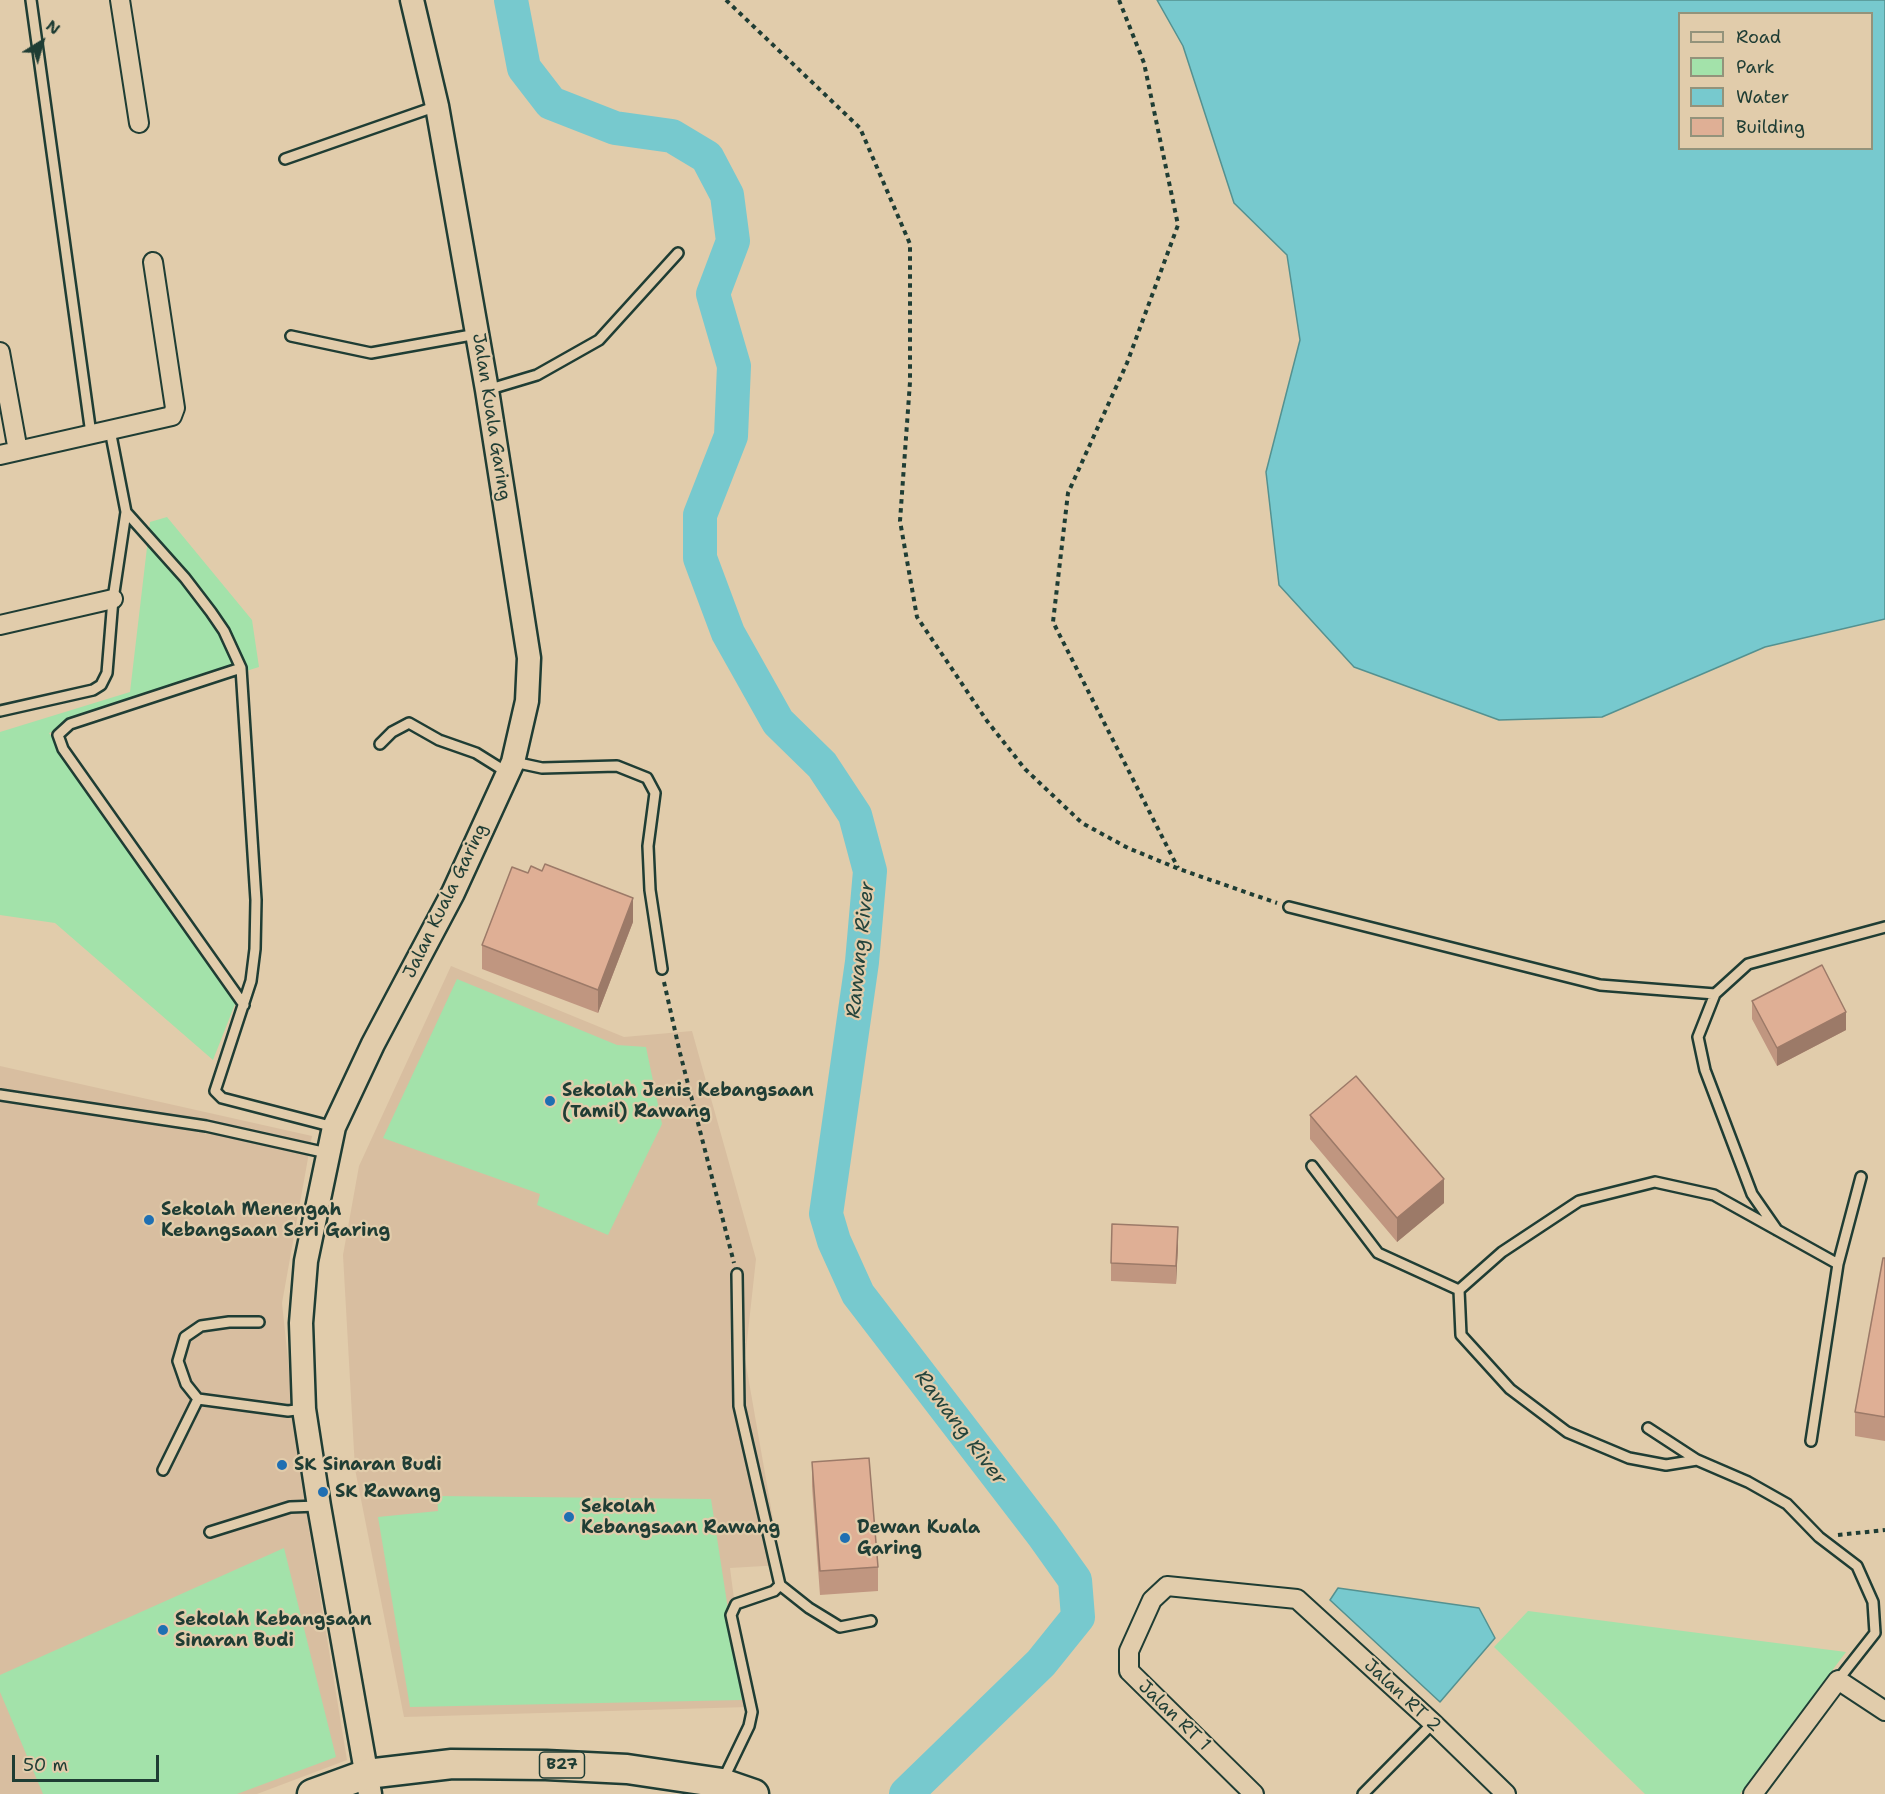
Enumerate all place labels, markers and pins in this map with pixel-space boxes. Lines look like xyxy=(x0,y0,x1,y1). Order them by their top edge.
place label: Sekolah Jenis Kebangsaan (Tamil) Rawang xyxy=(562,1080,814,1122)
marker: Sekolah Jenis Kebangsaan (Tamil) Rawang xyxy=(543,1094,557,1108)
place label: Sekolah Menengah Kebangsaan Seri Garing xyxy=(161,1199,390,1242)
marker: Sekolah Menengah Kebangsaan Seri Garing xyxy=(142,1213,156,1227)
place label: SK Sinaran Budi xyxy=(294,1454,442,1476)
marker: SK Sinaran Budi xyxy=(275,1458,289,1472)
place label: SK Rawang xyxy=(335,1481,441,1503)
marker: SK Rawang xyxy=(316,1485,330,1499)
place label: Sekolah Kebangsaan Rawang xyxy=(581,1496,780,1538)
marker: Sekolah Kebangsaan Rawang xyxy=(562,1510,576,1524)
place label: Dewan Kuala Garing xyxy=(857,1517,980,1559)
marker: Dewan Kuala Garing xyxy=(838,1531,852,1545)
place label: Sekolah Kebangsaan Sinaran Budi xyxy=(175,1609,372,1652)
marker: Sekolah Kebangsaan Sinaran Budi xyxy=(156,1623,170,1637)

